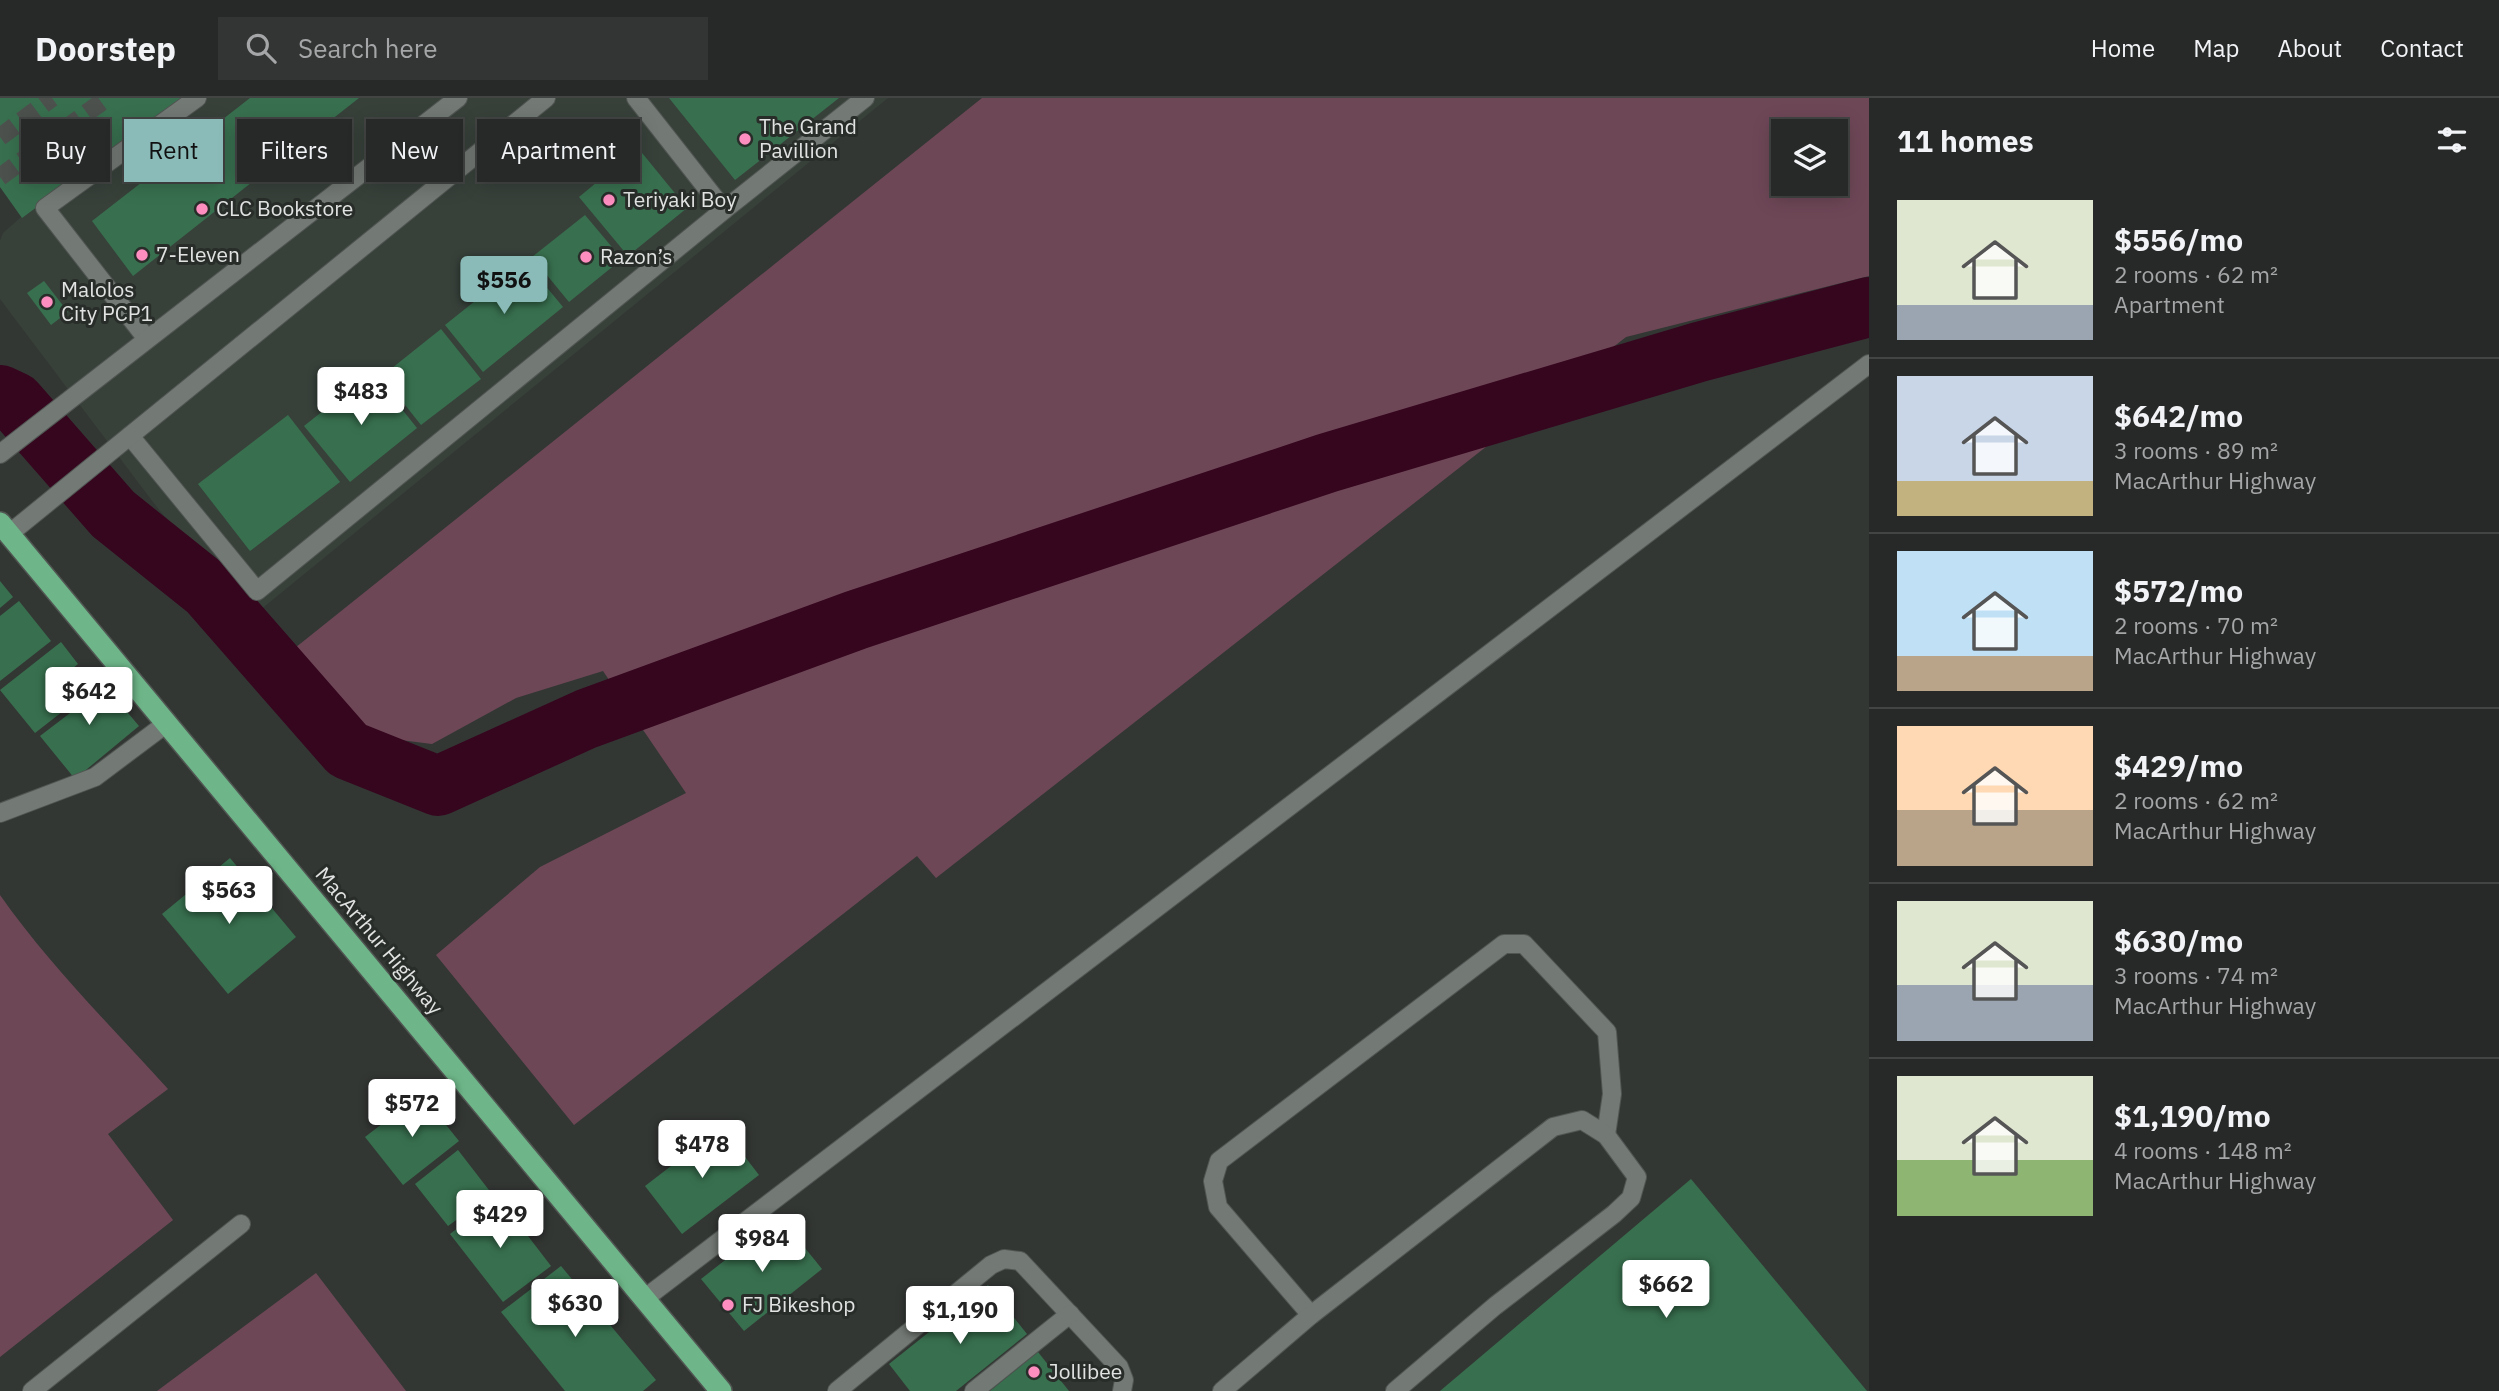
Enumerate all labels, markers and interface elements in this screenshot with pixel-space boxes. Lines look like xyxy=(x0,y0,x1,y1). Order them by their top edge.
search box xyxy=(218,17,708,80)
text: Doorstep xyxy=(35,27,176,70)
icon: search xyxy=(242,29,280,67)
text: Search here xyxy=(298,31,437,65)
text: Home xyxy=(2091,32,2155,64)
text: Map xyxy=(2193,32,2239,64)
text: About xyxy=(2277,32,2342,64)
text: Contact xyxy=(2380,32,2464,64)
place label: The Grand Pavillion xyxy=(759,112,857,164)
chip: Buy xyxy=(21,119,110,182)
chip: Rent xyxy=(124,119,223,182)
chip: Filters xyxy=(237,119,352,182)
chip: New xyxy=(366,119,463,182)
chip: Apartment xyxy=(477,119,640,182)
map controls xyxy=(1771,119,1848,196)
button: layers xyxy=(1771,119,1848,196)
text: 11 homes xyxy=(1897,121,2034,160)
icon: filters xyxy=(2433,121,2471,159)
marker: The Grand Pavillion xyxy=(737,131,753,147)
place label: Teriyaki Boy xyxy=(623,185,737,213)
marker: Teriyaki Boy xyxy=(601,192,617,208)
place label: CLC Bookstore xyxy=(216,194,353,222)
marker: CLC Bookstore xyxy=(194,201,210,217)
text: $556/mo xyxy=(2114,220,2243,259)
icon: home xyxy=(1953,228,2037,312)
place label: 7-Eleven xyxy=(156,240,240,268)
place label: Razon’s xyxy=(600,242,672,270)
marker: 7-Eleven xyxy=(134,247,150,263)
marker: Razon’s xyxy=(578,249,594,265)
pin: $556 xyxy=(463,256,545,316)
text: 2 rooms · 62 m² xyxy=(2114,259,2278,289)
text: $556 xyxy=(476,264,532,294)
place label: Malolos City PCP1 xyxy=(61,275,153,327)
text: Apartment xyxy=(2114,289,2225,319)
marker: Malolos City PCP1 xyxy=(39,294,55,310)
pin: $483 xyxy=(320,368,402,427)
text: $483 xyxy=(333,375,389,405)
text: $642/mo xyxy=(2114,396,2243,435)
icon: home xyxy=(1953,404,2037,488)
text: 3 rooms · 89 m² xyxy=(2114,435,2278,465)
text: MacArthur Highway xyxy=(2114,465,2316,495)
text: $572/mo xyxy=(2114,571,2243,610)
icon: home xyxy=(1953,579,2037,663)
text: 2 rooms · 70 m² xyxy=(2114,610,2278,640)
text: MacArthur Highway xyxy=(2114,640,2316,670)
pin: $642 xyxy=(48,668,130,727)
text: $642 xyxy=(61,675,117,705)
text: $429/mo xyxy=(2114,746,2243,785)
icon: home xyxy=(1953,754,2037,838)
text: 2 rooms · 62 m² xyxy=(2114,785,2278,815)
text: MacArthur Highway xyxy=(2114,815,2316,845)
street label: MacArthur Highway xyxy=(310,861,450,1020)
pin: $563 xyxy=(188,866,270,926)
text: $563 xyxy=(201,874,257,904)
text: $630/mo xyxy=(2114,921,2243,960)
icon: home xyxy=(1953,929,2037,1013)
text: 3 rooms · 74 m² xyxy=(2114,960,2278,990)
text: MacArthur Highway xyxy=(2114,990,2316,1020)
pin: $572 xyxy=(371,1080,453,1139)
text: $572 xyxy=(384,1087,440,1117)
text: $1,190/mo xyxy=(2114,1096,2271,1135)
icon: home xyxy=(1953,1104,2037,1188)
pin: $478 xyxy=(661,1121,743,1180)
text: $478 xyxy=(674,1128,730,1158)
text: 4 rooms · 148 m² xyxy=(2114,1135,2292,1165)
text: MacArthur Highway xyxy=(2114,1165,2316,1195)
pin: $429 xyxy=(459,1190,541,1250)
text: $429 xyxy=(472,1198,528,1228)
pin: $984 xyxy=(721,1214,803,1274)
text: $984 xyxy=(734,1222,790,1252)
pin: $662 xyxy=(1625,1260,1707,1320)
text: $662 xyxy=(1638,1268,1694,1298)
pin: $630 xyxy=(534,1280,616,1339)
pin: $1,190 xyxy=(903,1286,1017,1346)
text: $630 xyxy=(547,1287,603,1317)
place label: FJ Bikeshop xyxy=(742,1290,856,1318)
text: $1,190 xyxy=(922,1294,998,1324)
marker: FJ Bikeshop xyxy=(720,1297,736,1313)
place label: Jollibee xyxy=(1048,1357,1122,1385)
marker: Jollibee xyxy=(1026,1364,1042,1380)

